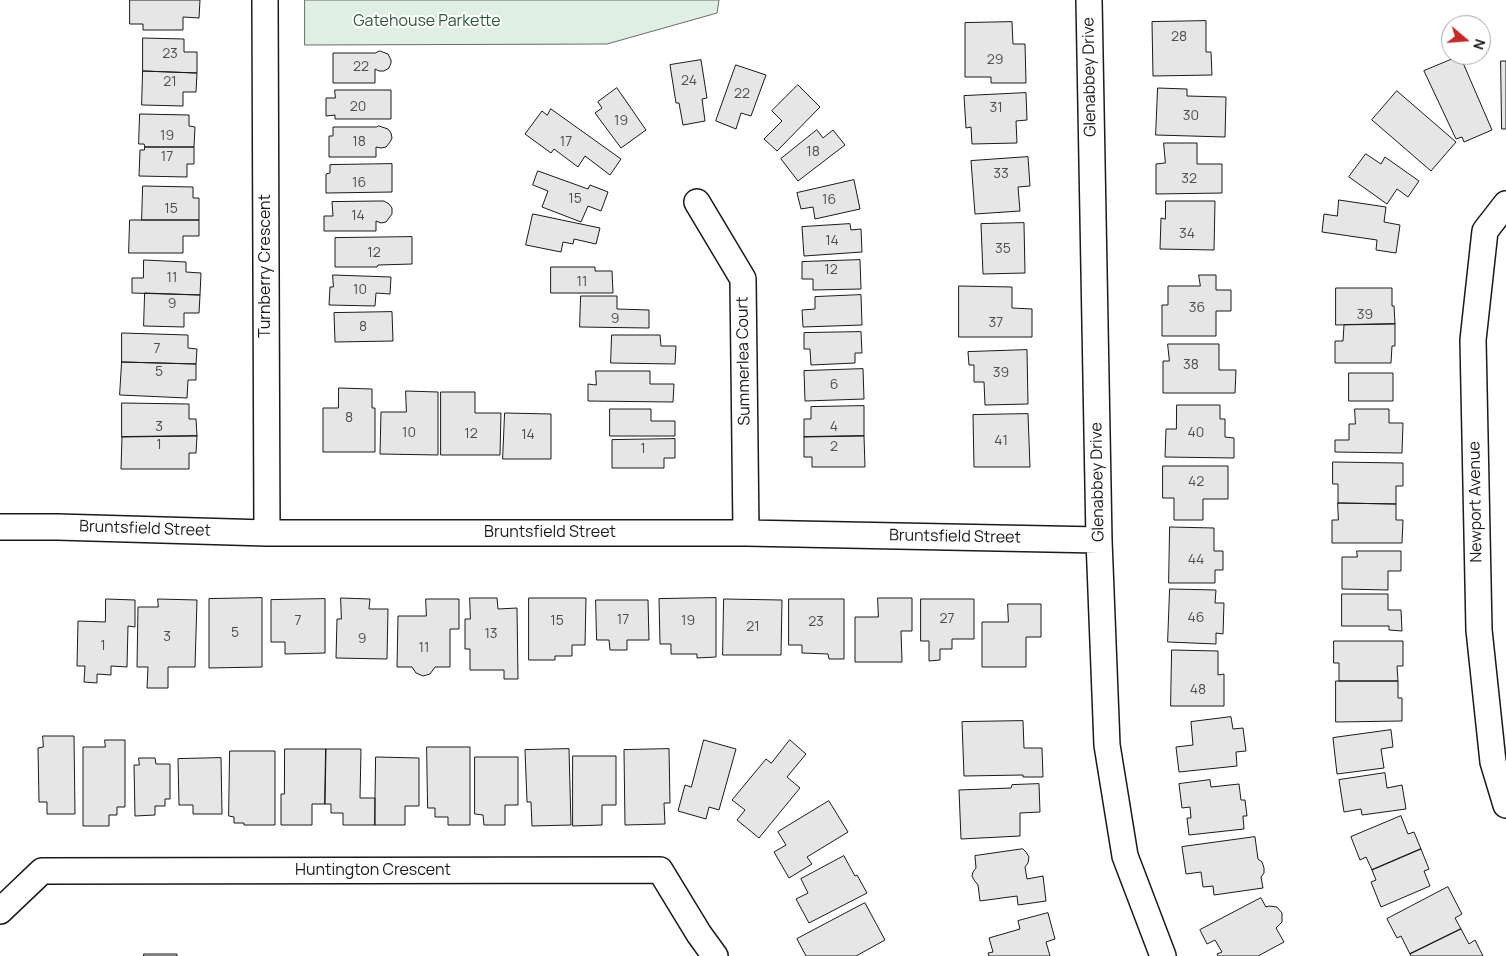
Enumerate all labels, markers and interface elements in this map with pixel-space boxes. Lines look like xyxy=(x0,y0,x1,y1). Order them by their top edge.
park label: Gatehouse Parkette xyxy=(353,12,501,32)
north arrow xyxy=(1441,15,1491,65)
street label: Glenabbey Drive xyxy=(1079,17,1101,137)
house number: 28 xyxy=(1171,29,1187,45)
text: N xyxy=(1469,37,1490,52)
house number: 23 xyxy=(162,46,178,62)
house number: 29 xyxy=(987,52,1003,68)
house number: 22 xyxy=(353,59,369,75)
house number: 24 xyxy=(681,73,697,89)
house number: 21 xyxy=(163,74,177,90)
house number: 22 xyxy=(734,86,750,102)
house number: 20 xyxy=(350,99,366,115)
house number: 31 xyxy=(989,100,1003,116)
house number: 30 xyxy=(1183,108,1199,124)
house number: 19 xyxy=(614,113,628,129)
house number: 19 xyxy=(160,128,174,144)
house number: 18 xyxy=(352,134,366,150)
house number: 17 xyxy=(560,134,572,150)
house number: 18 xyxy=(806,144,820,160)
house number: 17 xyxy=(161,149,173,165)
house number: 33 xyxy=(993,166,1009,182)
house number: 32 xyxy=(1181,171,1197,187)
house number: 16 xyxy=(352,175,366,191)
house number: 15 xyxy=(568,191,582,207)
house number: 16 xyxy=(822,192,836,208)
street label: Turnberry Crescent xyxy=(256,194,276,338)
house number: 15 xyxy=(164,201,178,217)
house number: 14 xyxy=(351,208,365,224)
house number: 34 xyxy=(1179,226,1195,242)
house number: 14 xyxy=(825,233,839,249)
house number: 35 xyxy=(995,241,1011,257)
house number: 12 xyxy=(367,245,381,261)
house number: 12 xyxy=(824,262,838,278)
house number: 11 xyxy=(167,270,177,286)
house number: 11 xyxy=(577,274,587,290)
house number: 10 xyxy=(353,282,367,298)
house number: 9 xyxy=(168,296,176,312)
street label: Summerlea Court xyxy=(733,296,755,426)
house number: 36 xyxy=(1189,300,1205,316)
house number: 39 xyxy=(1357,307,1373,323)
house number: 9 xyxy=(611,311,619,327)
house number: 37 xyxy=(989,315,1003,331)
house number: 8 xyxy=(359,319,367,335)
house number: 7 xyxy=(153,341,161,357)
house number: 38 xyxy=(1183,357,1199,373)
house number: 5 xyxy=(155,364,163,380)
house number: 39 xyxy=(993,365,1009,381)
house number: 6 xyxy=(830,377,838,393)
house number: 8 xyxy=(345,410,353,426)
house number: 3 xyxy=(155,419,163,435)
house number: 4 xyxy=(830,419,838,435)
street label: Glenabbey Drive xyxy=(1087,422,1109,542)
house number: 10 xyxy=(402,425,416,441)
house number: 40 xyxy=(1188,425,1204,441)
house number: 12 xyxy=(464,426,478,442)
house number: 14 xyxy=(521,427,535,443)
house number: 41 xyxy=(994,433,1008,449)
house number: 1 xyxy=(156,437,162,453)
house number: 2 xyxy=(830,439,838,455)
house number: 1 xyxy=(640,441,646,457)
street label: Newport Avenue xyxy=(1465,441,1487,563)
house number: 42 xyxy=(1188,474,1204,490)
street label: Bruntsfield Street xyxy=(79,517,211,541)
street label: Bruntsfield Street xyxy=(484,523,616,543)
street label: Bruntsfield Street xyxy=(889,526,1021,548)
house number: 44 xyxy=(1188,552,1204,568)
house number: 46 xyxy=(1188,610,1204,626)
house number: 27 xyxy=(939,611,955,627)
house number: 17 xyxy=(617,612,629,628)
house number: 7 xyxy=(294,613,302,629)
house number: 15 xyxy=(550,613,564,629)
house number: 19 xyxy=(681,613,695,629)
house number: 23 xyxy=(808,614,824,630)
house number: 21 xyxy=(746,619,760,635)
house number: 5 xyxy=(231,625,239,641)
house number: 13 xyxy=(484,626,498,642)
house number: 3 xyxy=(163,629,171,645)
house number: 9 xyxy=(358,631,366,647)
house number: 1 xyxy=(100,638,106,654)
house number: 11 xyxy=(419,640,429,656)
house number: 48 xyxy=(1190,682,1206,698)
street label: Huntington Crescent xyxy=(295,861,451,881)

